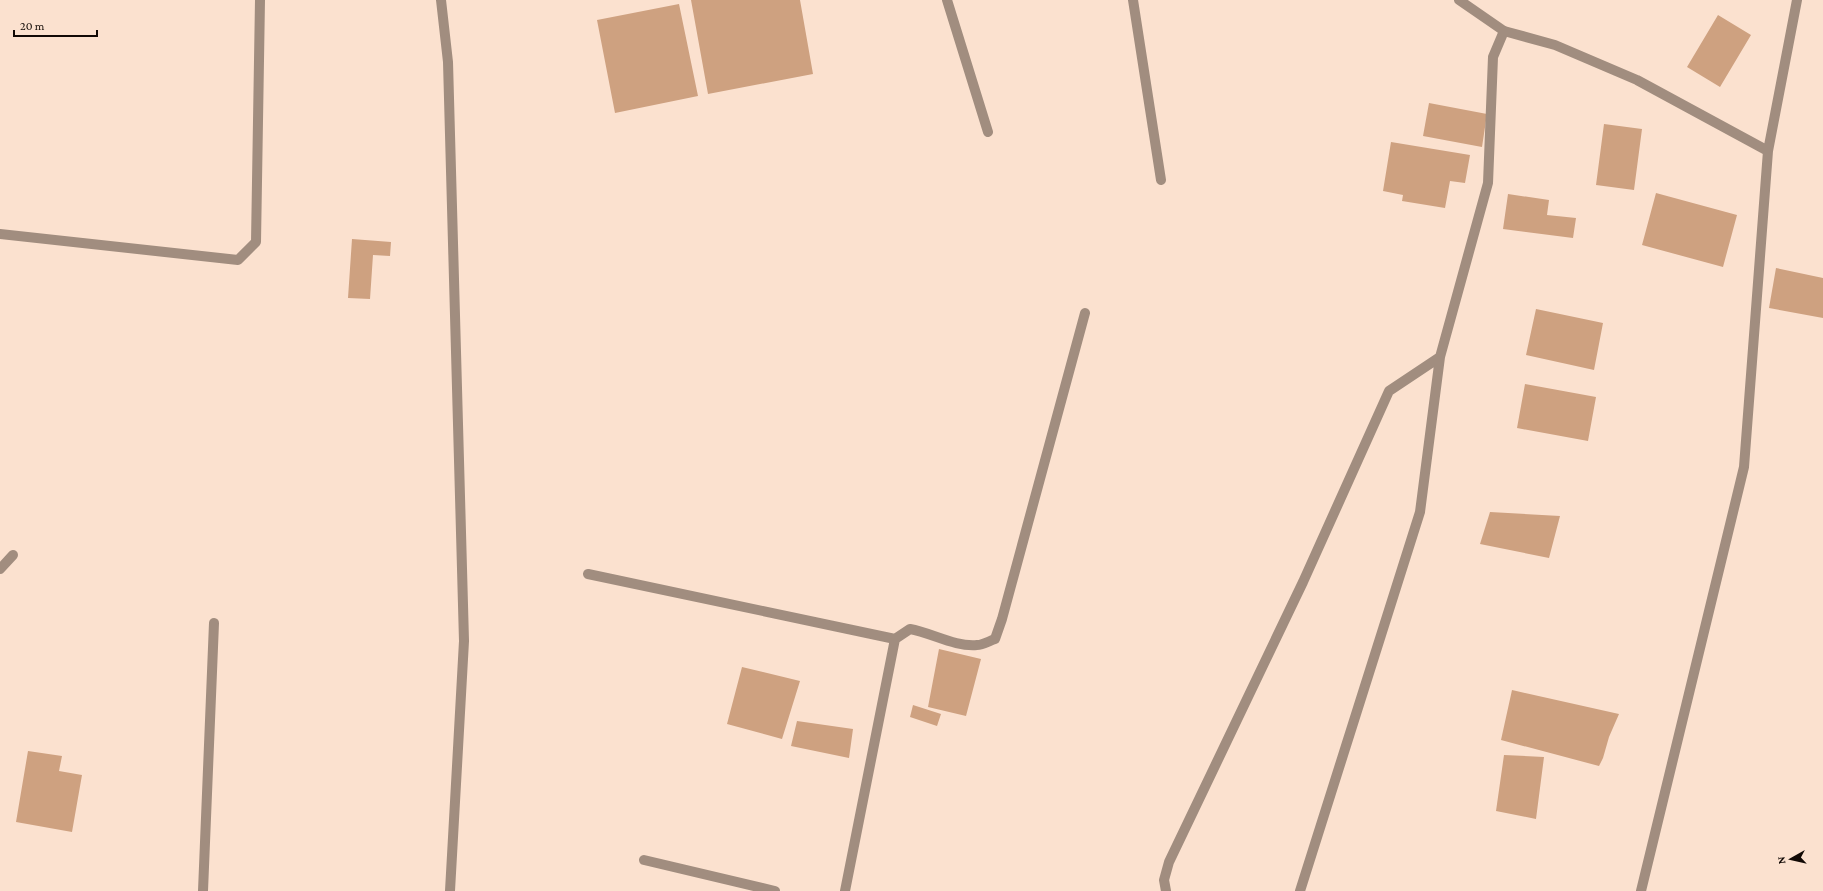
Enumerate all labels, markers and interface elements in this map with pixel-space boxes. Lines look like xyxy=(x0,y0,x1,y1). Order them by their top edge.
scale bar xyxy=(14,12,97,38)
text: 20 m xyxy=(20,19,45,33)
north arrow xyxy=(1771,839,1811,879)
text: N xyxy=(1775,855,1788,865)

